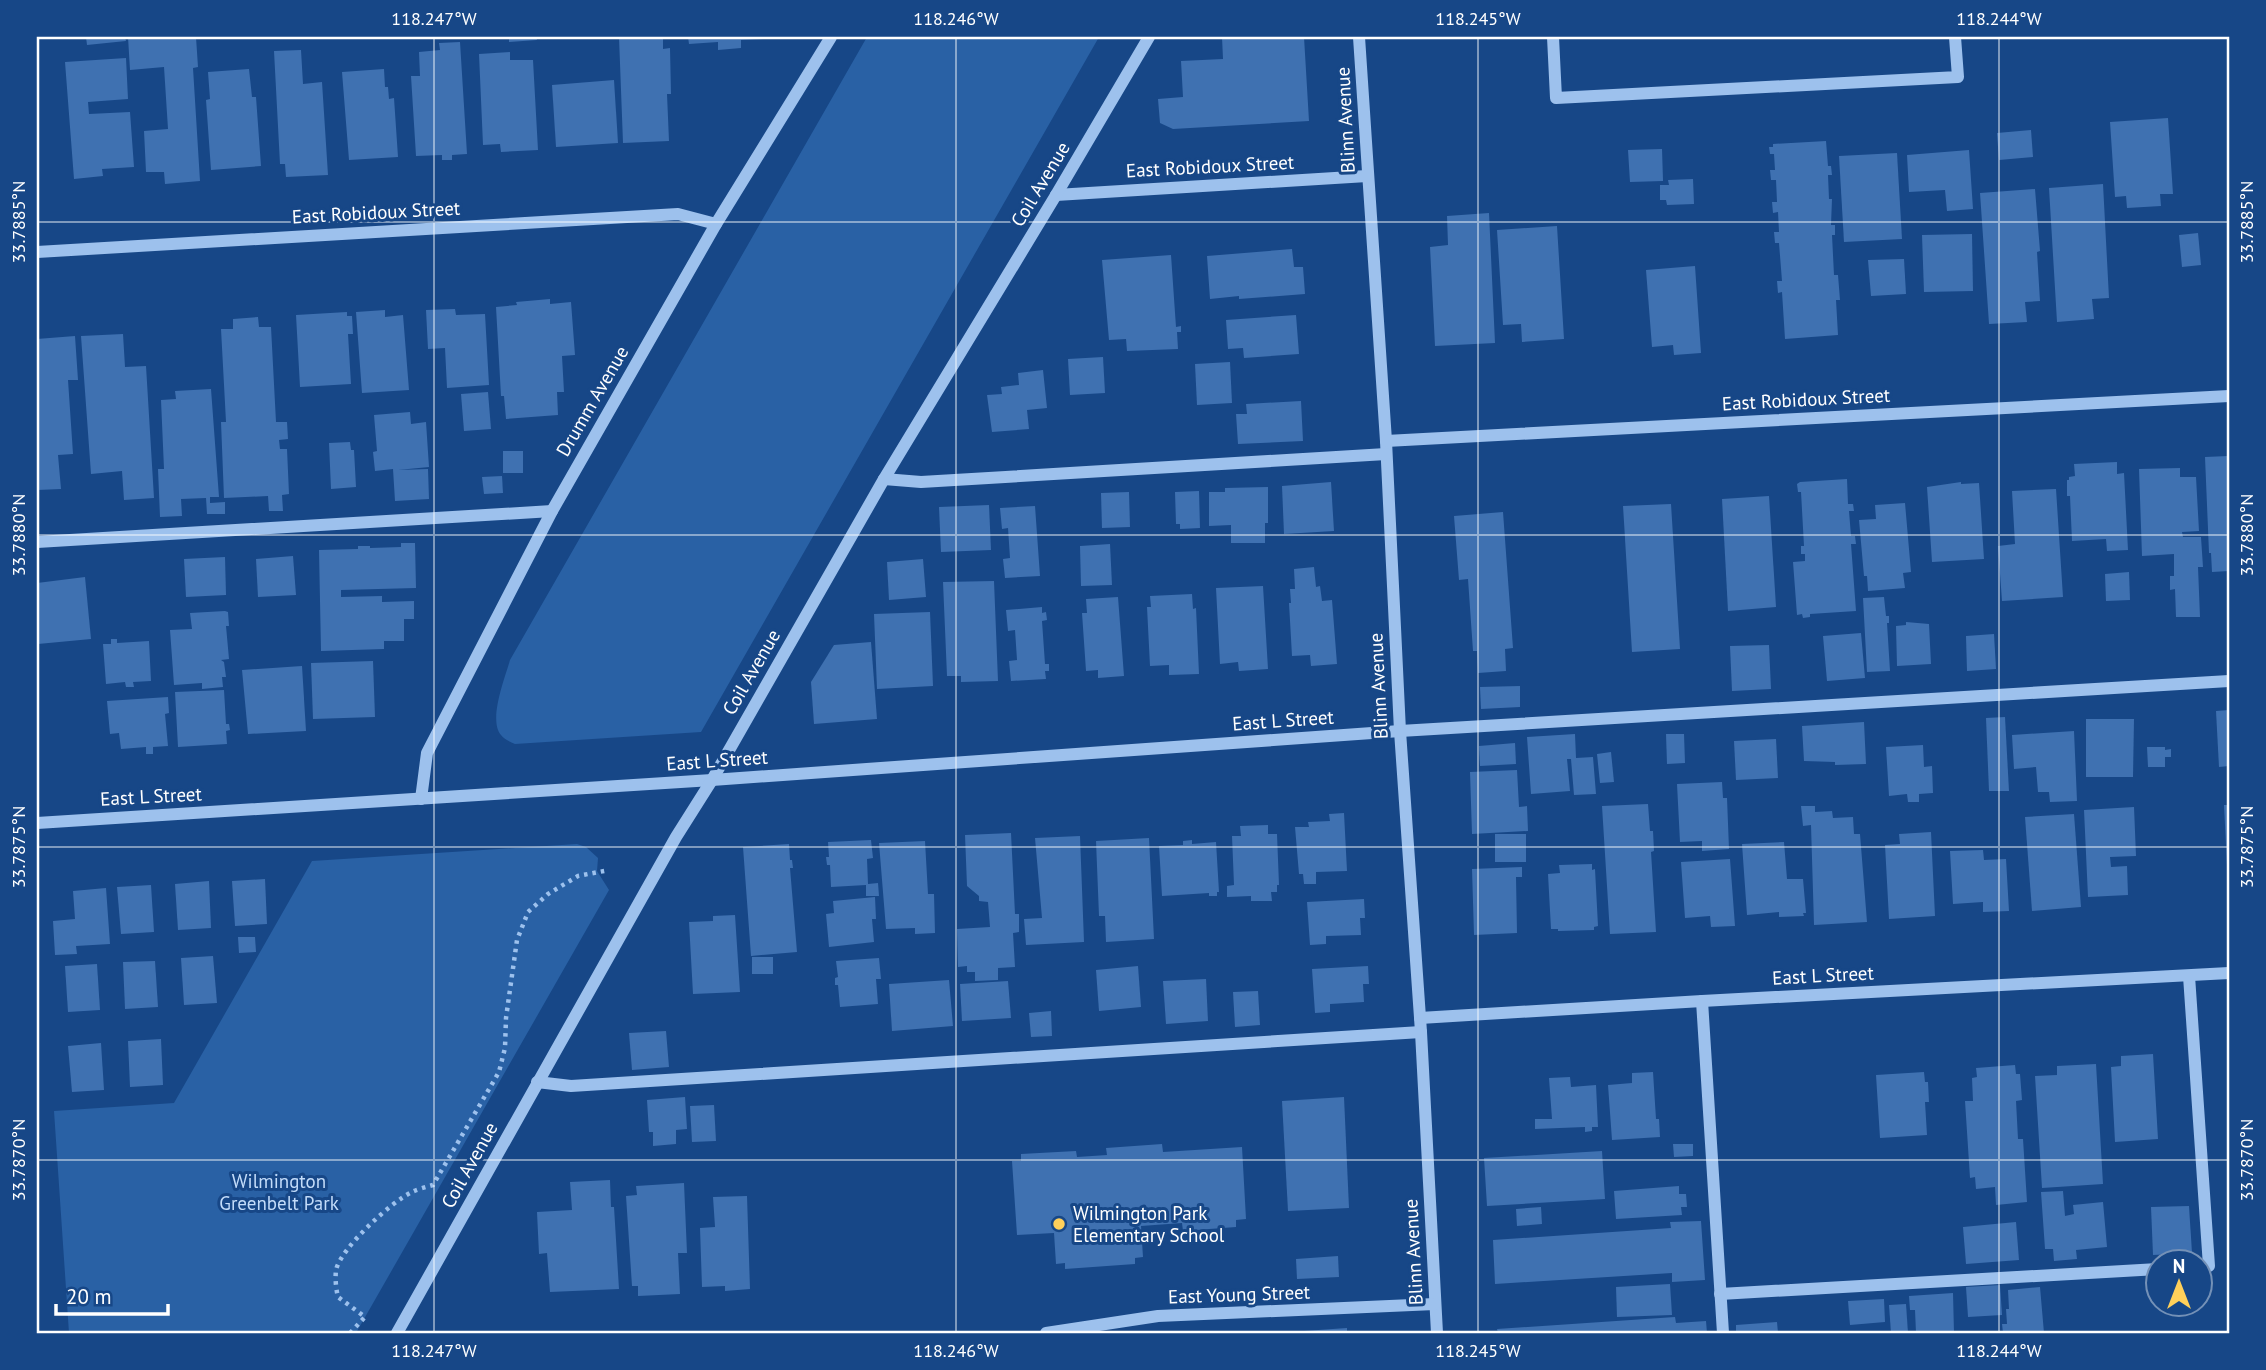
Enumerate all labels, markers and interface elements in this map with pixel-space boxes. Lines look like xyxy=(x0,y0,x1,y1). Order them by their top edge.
text: 118.247°W xyxy=(391,7,477,30)
text: 118.246°W xyxy=(913,7,999,30)
text: 118.245°W xyxy=(1435,7,1521,30)
text: 118.244°W xyxy=(1956,7,2042,30)
street label: Blinn Avenue xyxy=(1330,66,1360,174)
street label: Coil Avenue xyxy=(1005,137,1075,231)
street label: East Robidoux Street xyxy=(1125,150,1295,182)
text: 33.7885°N xyxy=(7,181,30,263)
text: 33.7885°N xyxy=(2235,181,2258,263)
street label: East Robidoux Street xyxy=(291,196,461,228)
street label: Drumm Avenue xyxy=(551,341,633,461)
street label: East Robidoux Street xyxy=(1721,383,1891,415)
text: 33.7880°N xyxy=(7,494,30,576)
text: 33.7880°N xyxy=(2235,494,2258,576)
street label: Coil Avenue xyxy=(717,625,785,719)
street label: Blinn Avenue xyxy=(1363,632,1393,740)
street label: East L Street xyxy=(1231,704,1335,736)
street label: East L Street xyxy=(665,744,769,776)
street label: East L Street xyxy=(100,781,203,811)
text: 33.7875°N xyxy=(7,806,30,888)
text: 33.7875°N xyxy=(2235,806,2258,888)
street label: East L Street xyxy=(1772,960,1875,990)
street label: Coil Avenue xyxy=(436,1118,502,1212)
text: 33.7870°N xyxy=(7,1119,30,1201)
text: 33.7870°N xyxy=(2235,1119,2258,1201)
park label: Wilmington Greenbelt Park xyxy=(219,1169,339,1215)
street label: Blinn Avenue xyxy=(1398,1198,1428,1306)
place label: Wilmington Park Elementary School xyxy=(1073,1201,1225,1247)
marker: Wilmington Park Elementary School xyxy=(1051,1216,1067,1232)
north arrow xyxy=(2144,1248,2214,1318)
text: N xyxy=(2173,1254,2185,1278)
scale bar xyxy=(56,1272,168,1316)
street label: East Young Street xyxy=(1168,1280,1311,1308)
text: 20 m xyxy=(66,1283,112,1310)
text: 118.247°W xyxy=(391,1339,477,1362)
text: 118.246°W xyxy=(913,1339,999,1362)
text: 118.245°W xyxy=(1435,1339,1521,1362)
text: 118.244°W xyxy=(1956,1339,2042,1362)

